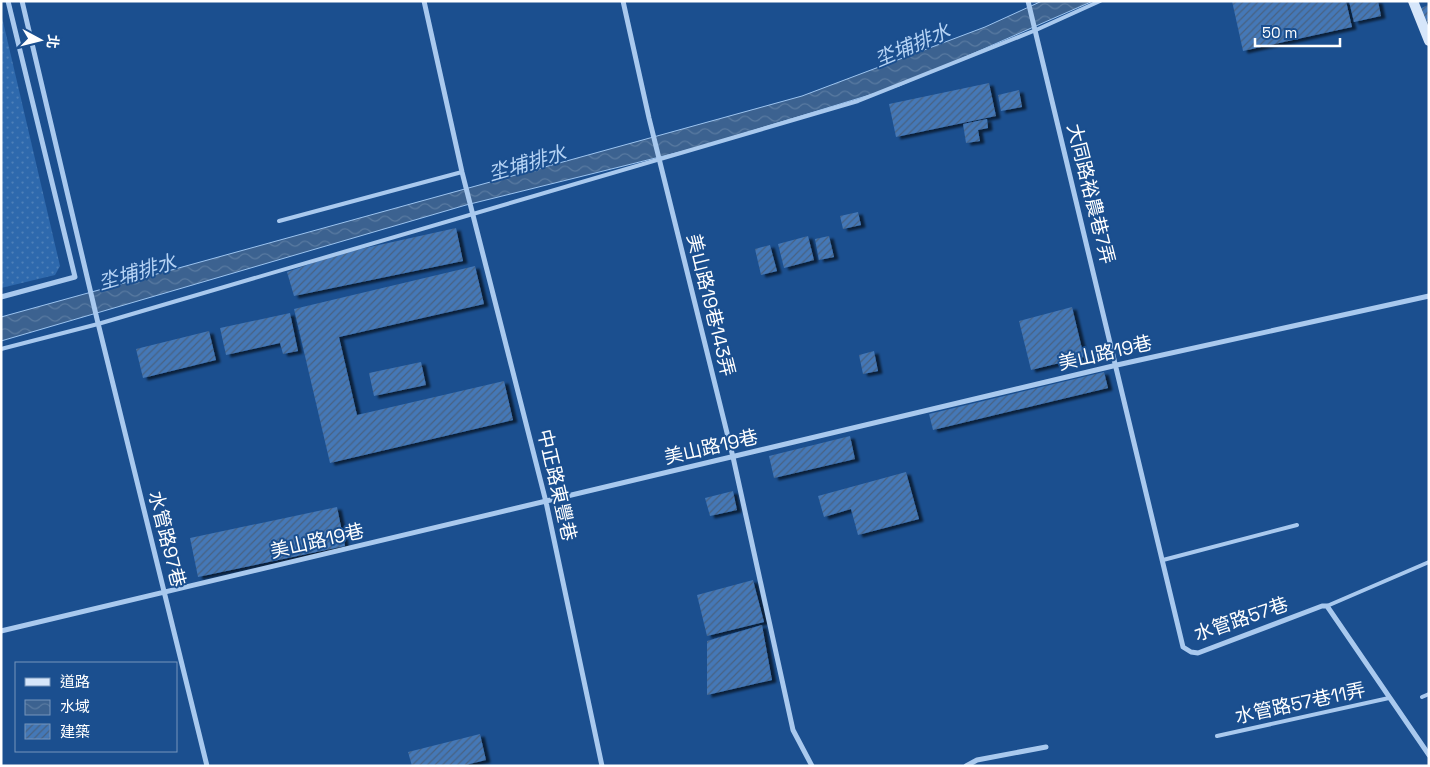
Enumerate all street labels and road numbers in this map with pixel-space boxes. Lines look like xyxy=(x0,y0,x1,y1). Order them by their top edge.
street label: 大同路裕農巷7弄 xyxy=(1061,121,1121,267)
street label: 美山路19巷143弄 xyxy=(681,231,741,379)
street label: 美山路19巷 xyxy=(1056,330,1154,376)
street label: 美山路19巷 xyxy=(662,424,760,470)
street label: 中正路東豐巷 xyxy=(532,427,582,543)
street label: 水管路97巷 xyxy=(143,488,191,590)
street label: 美山路19巷 xyxy=(268,518,366,564)
street label: 水管路57巷 xyxy=(1191,591,1291,647)
street label: 水管路57巷11弄 xyxy=(1232,677,1368,729)

